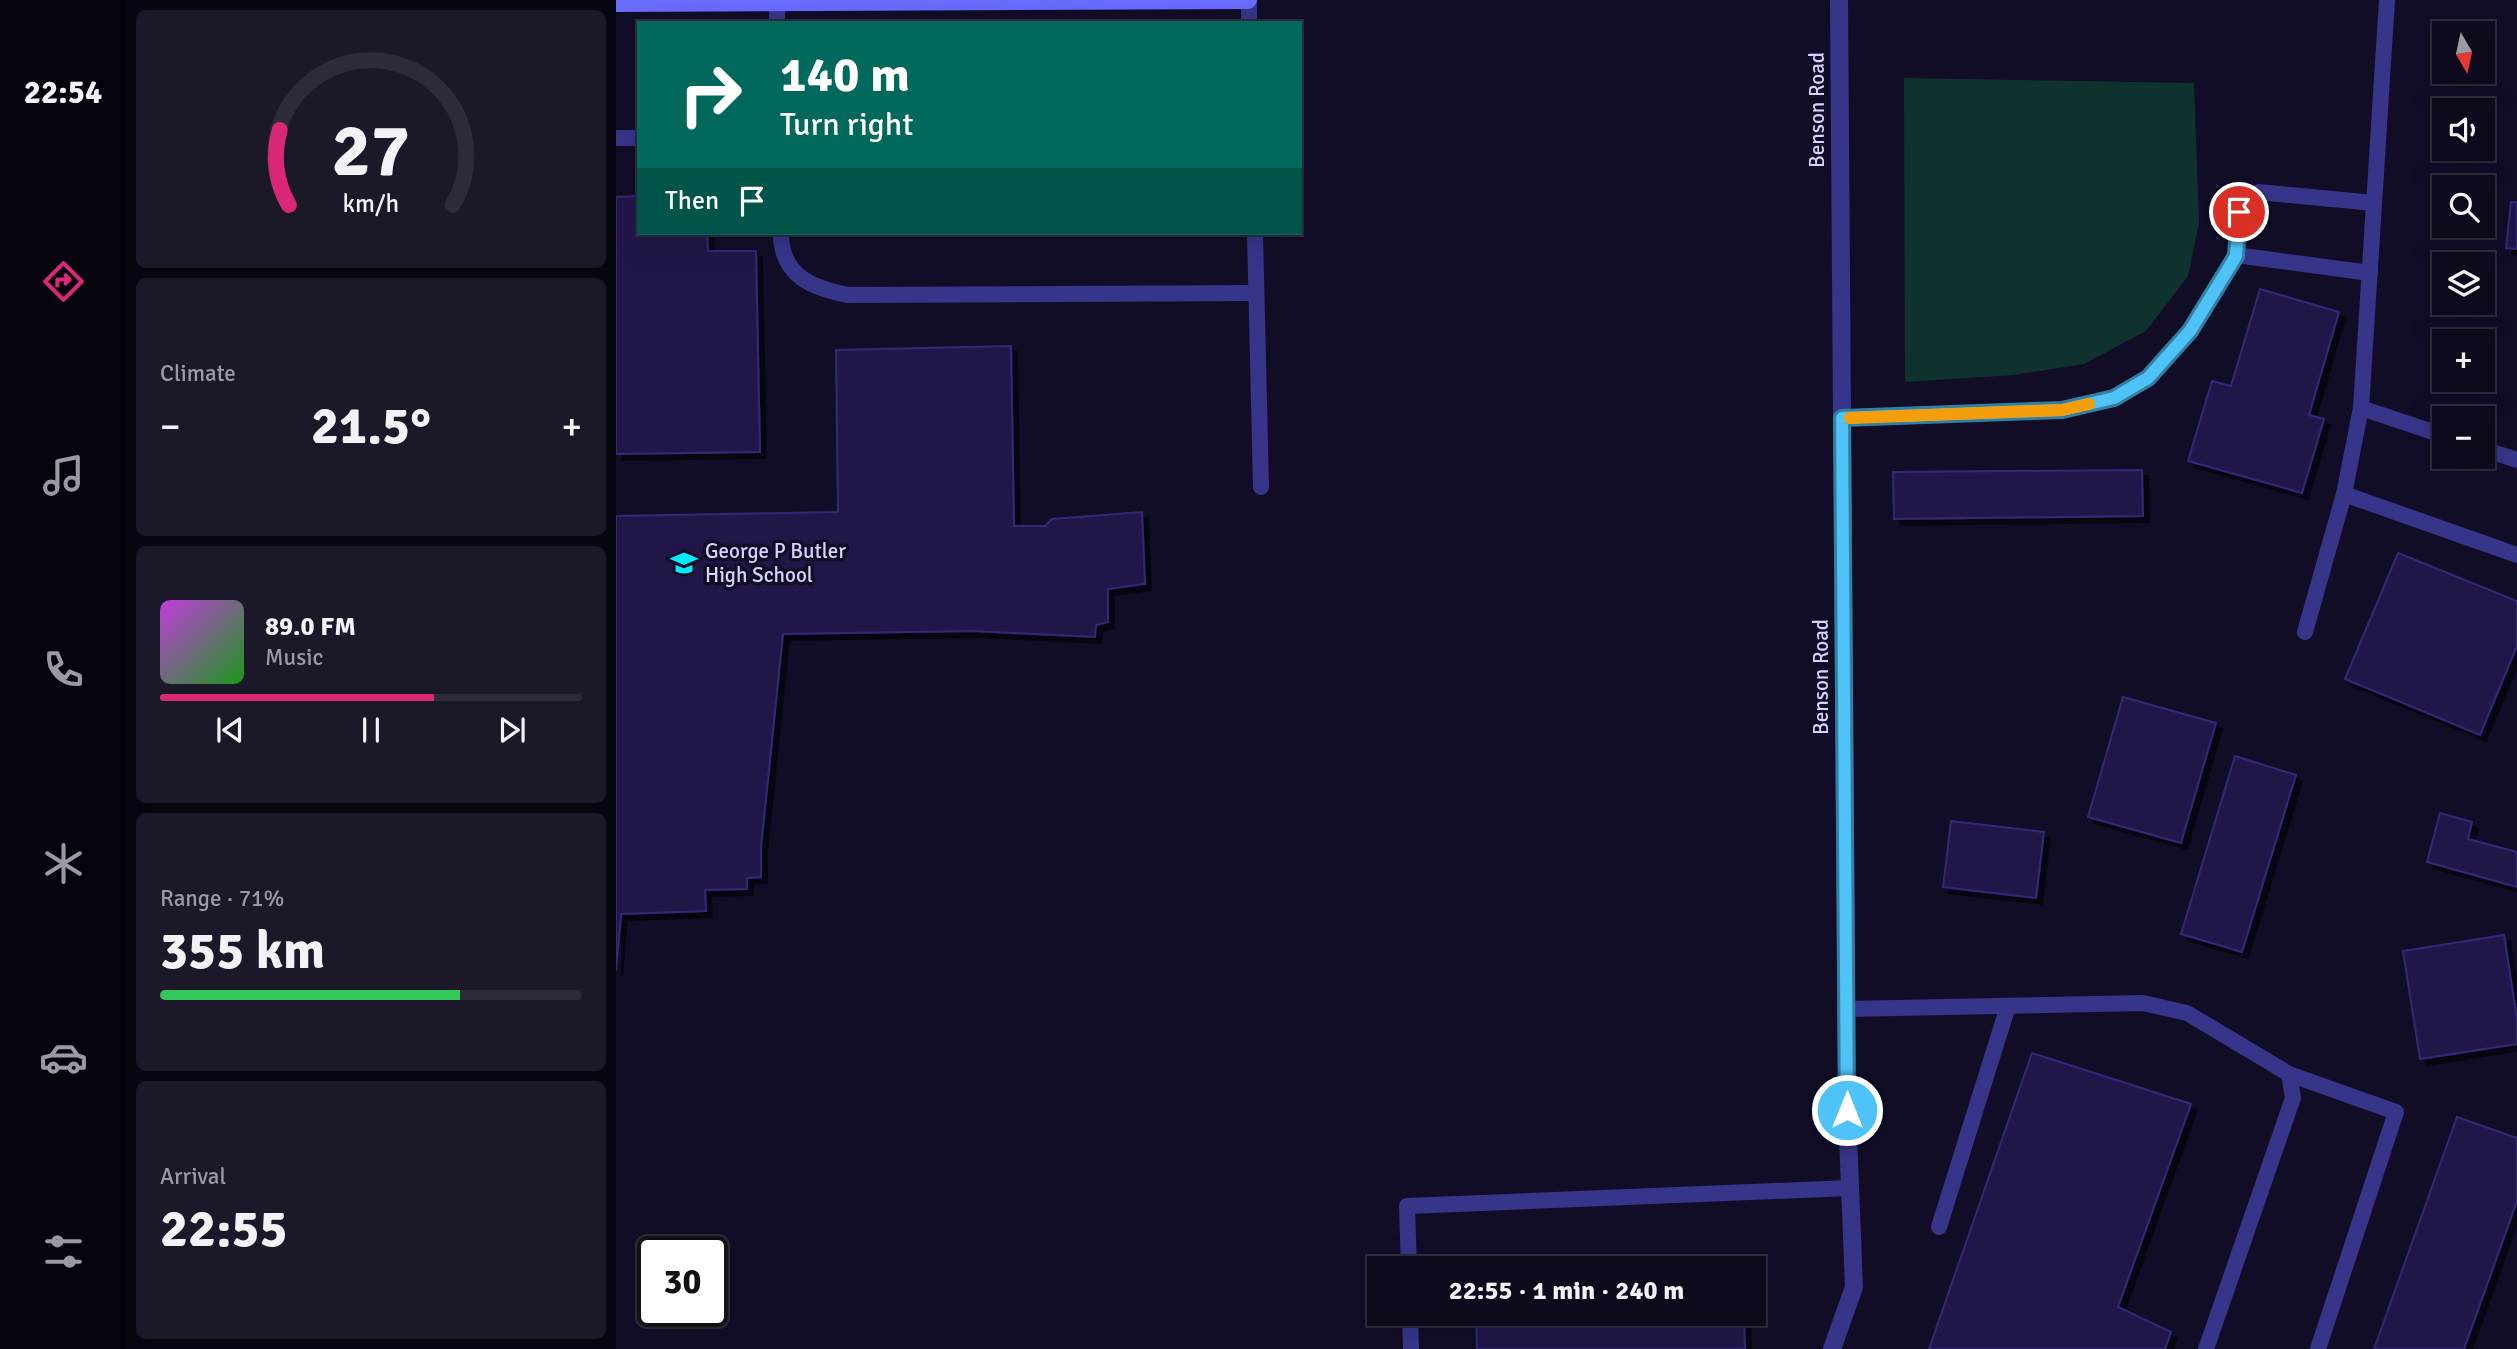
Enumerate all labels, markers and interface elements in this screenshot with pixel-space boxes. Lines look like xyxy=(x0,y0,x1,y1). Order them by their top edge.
north arrow xyxy=(2432,21,2496,84)
map controls xyxy=(2432,21,2495,469)
text: 140 m xyxy=(780,45,910,105)
icon: right xyxy=(665,49,756,140)
street label: Benson Road xyxy=(1804,52,1830,168)
text: 22:54 xyxy=(24,73,102,112)
button: sound xyxy=(2432,98,2495,161)
text: Turn right xyxy=(780,105,913,144)
text: 27 xyxy=(332,107,410,196)
button: search xyxy=(2432,175,2495,238)
icon: arrive xyxy=(733,182,771,220)
pin xyxy=(2209,182,2269,242)
text: Then xyxy=(665,185,719,217)
text: km/h xyxy=(343,188,399,219)
icon: arrive xyxy=(2220,193,2258,231)
button: layers xyxy=(2432,252,2495,315)
icon: directions xyxy=(39,257,88,306)
button: + xyxy=(2432,329,2495,392)
text: Climate xyxy=(160,359,236,388)
text: 21.5° xyxy=(311,394,431,458)
text: − xyxy=(160,403,181,450)
text: + xyxy=(561,403,582,450)
button: − xyxy=(2432,406,2495,469)
icon: music xyxy=(39,451,88,500)
place label: George P Butler High School xyxy=(705,538,846,588)
school or university icon: George P Butler High School xyxy=(669,548,699,578)
text: 89.0 FM xyxy=(265,611,356,643)
street label: Benson Road xyxy=(1808,619,1834,735)
text: Music xyxy=(265,643,323,672)
icon: phone xyxy=(39,645,88,694)
icon: previous xyxy=(211,711,249,749)
icon: pause xyxy=(352,711,390,749)
icon: next xyxy=(493,711,531,749)
icon: climate xyxy=(39,839,88,888)
text: Range · 71% xyxy=(160,884,284,913)
text: 355 km xyxy=(160,919,325,983)
icon: car xyxy=(39,1033,88,1082)
position arrow xyxy=(1810,1073,1884,1147)
text: Arrival xyxy=(160,1162,226,1191)
text: 22:55 xyxy=(160,1197,288,1261)
icon: filters xyxy=(39,1227,88,1276)
speed limit sign: 30 xyxy=(637,1236,728,1327)
text: 22:55 · 1 min · 240 m xyxy=(1449,1275,1684,1307)

